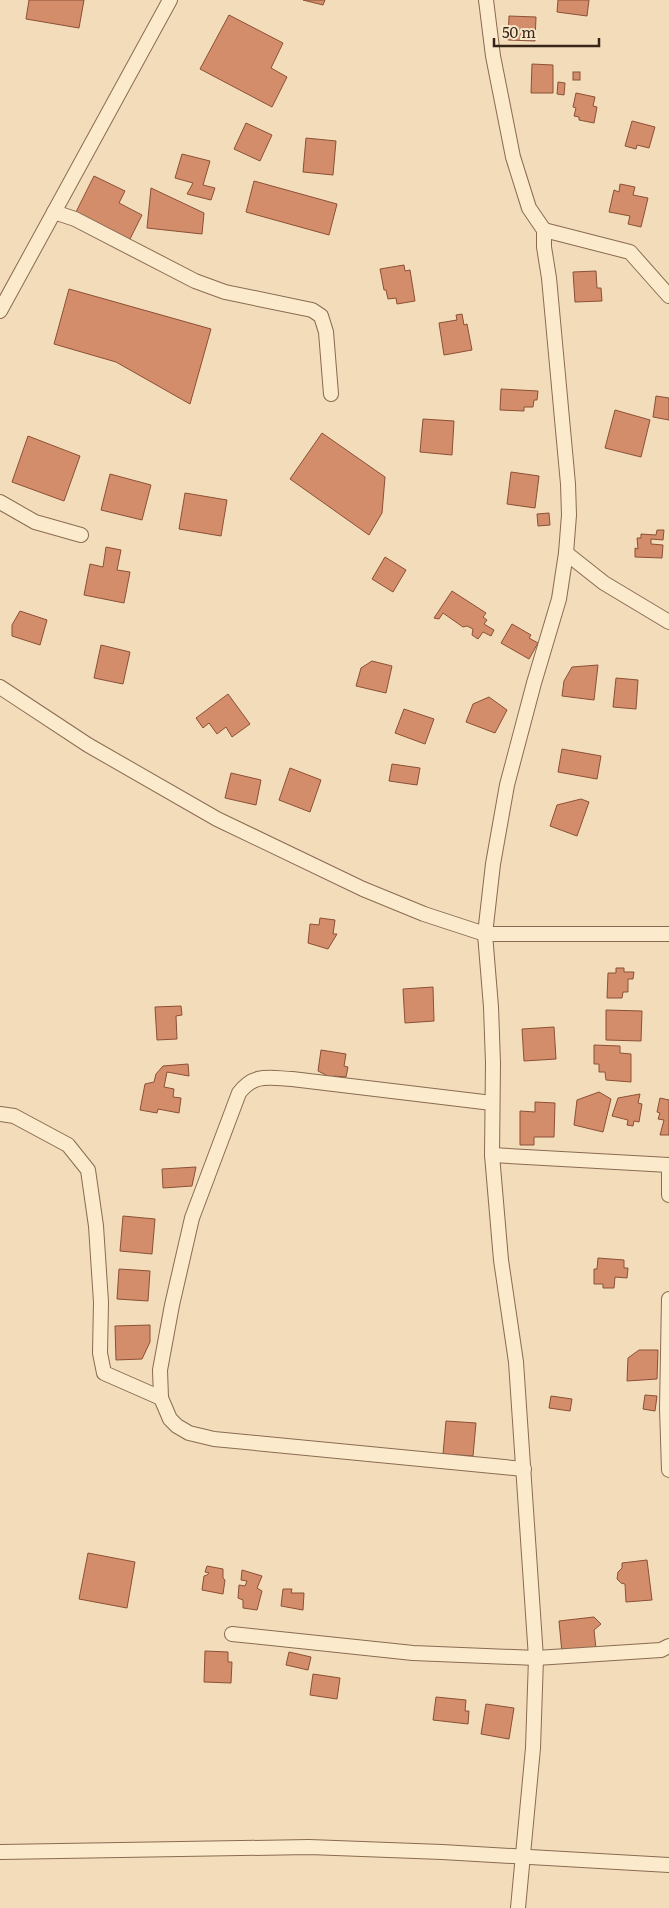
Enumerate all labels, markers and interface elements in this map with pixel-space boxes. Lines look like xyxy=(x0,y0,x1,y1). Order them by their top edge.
scale bar xyxy=(494,15,599,47)
text: 50 m xyxy=(502,20,536,43)

